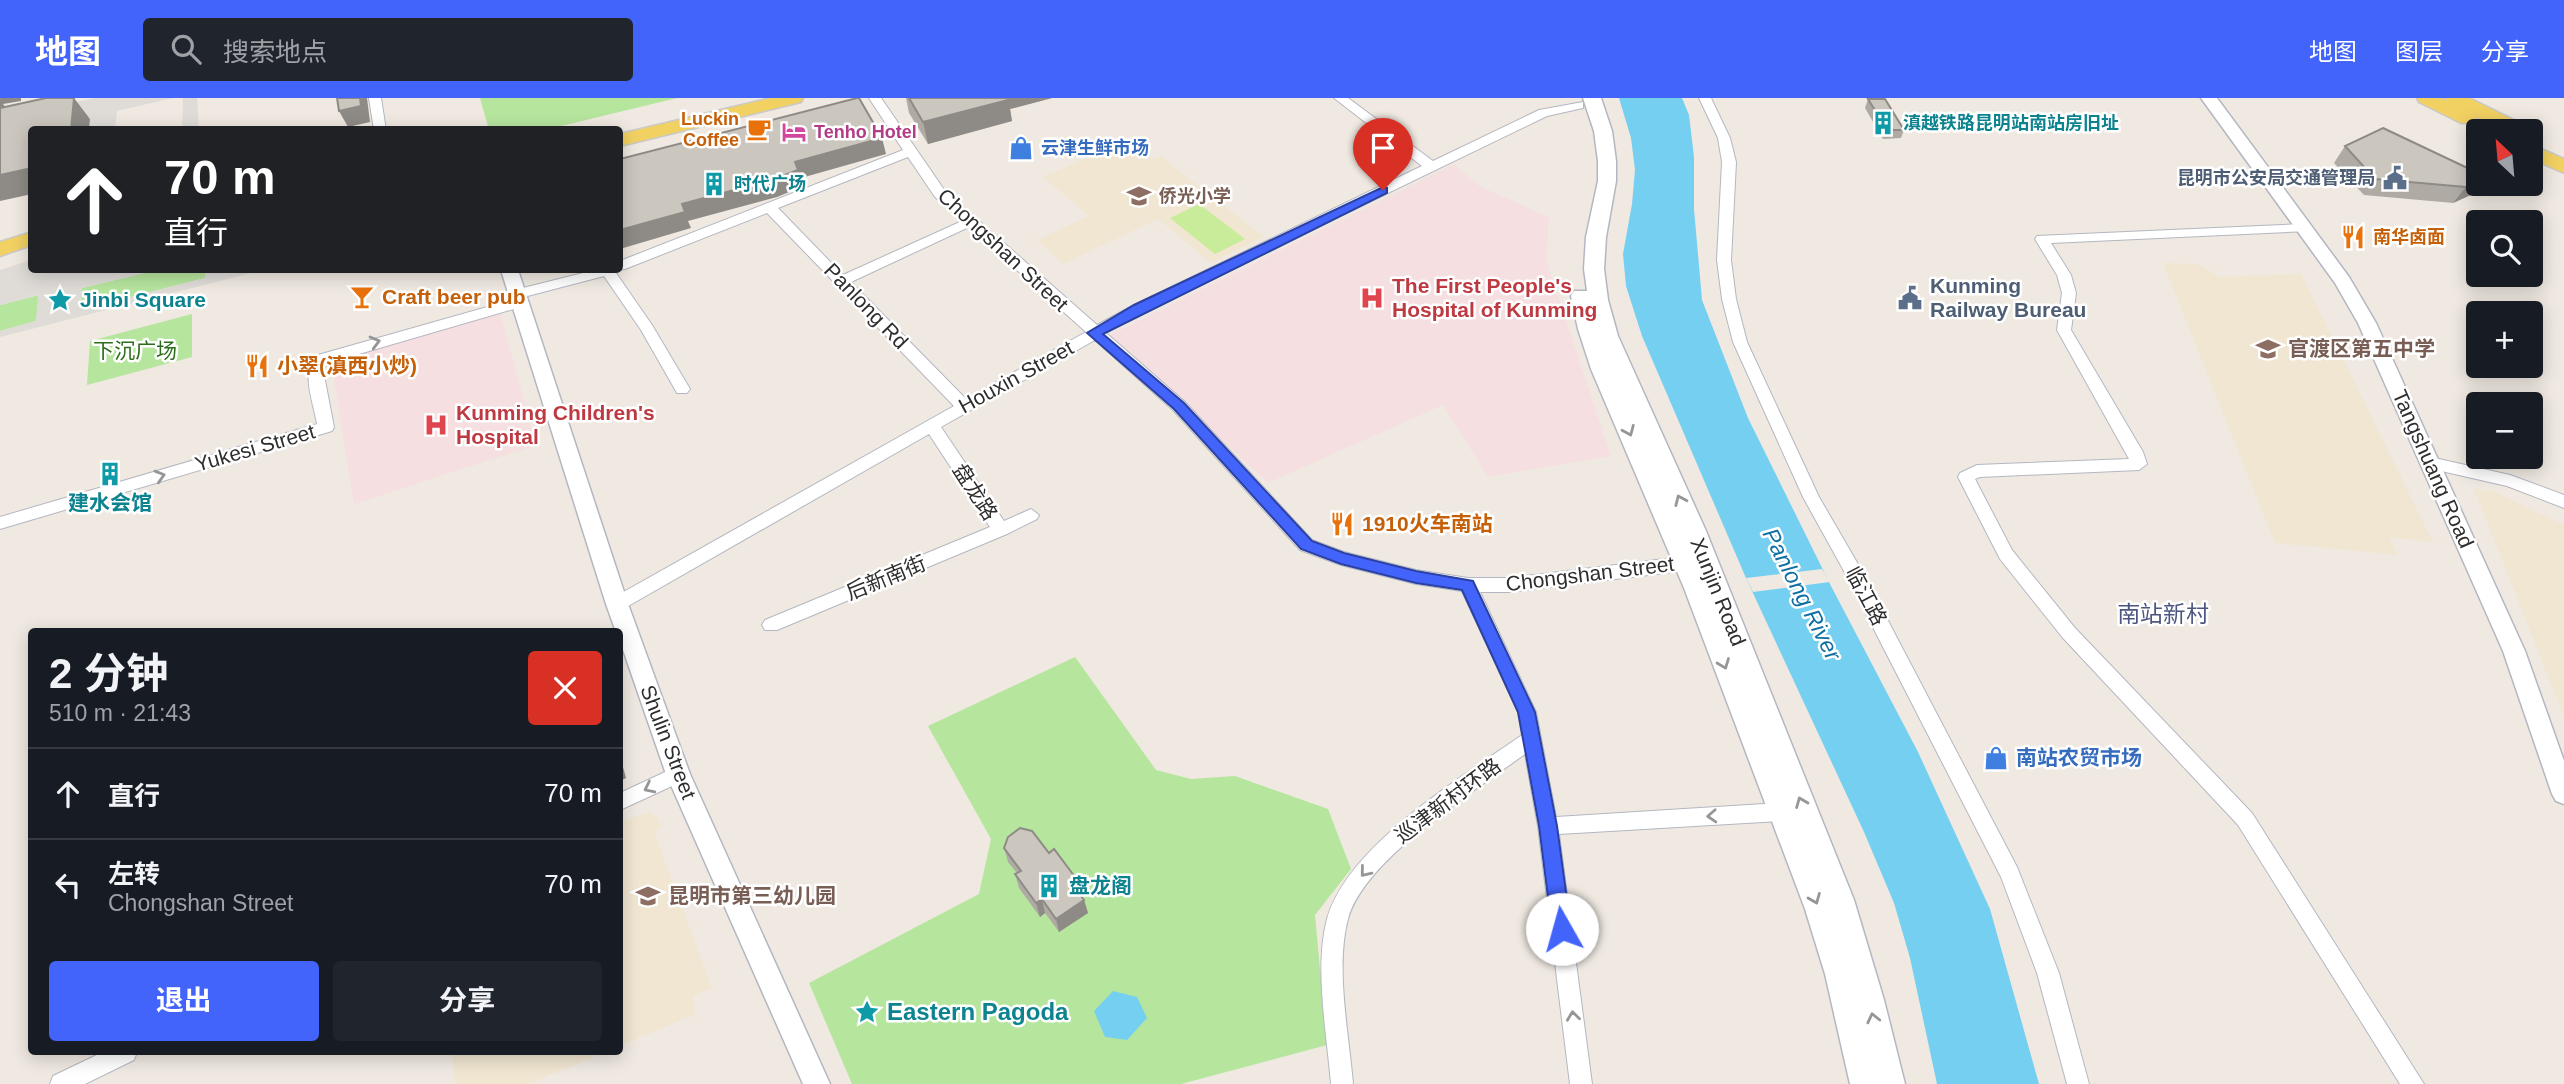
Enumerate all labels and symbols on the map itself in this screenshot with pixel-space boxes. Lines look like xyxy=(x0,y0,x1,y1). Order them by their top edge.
place label: Luckin Coffee xyxy=(681,109,739,150)
building icon: 滇越铁路昆明站南站房旧址 xyxy=(1869,109,1897,137)
place label: 滇越铁路昆明站南站房旧址 xyxy=(1903,113,2119,133)
cafe icon: Luckin Coffee xyxy=(745,115,773,143)
hotel icon: Tenho Hotel xyxy=(780,118,808,146)
pin xyxy=(1353,118,1413,190)
north arrow xyxy=(2466,119,2543,196)
place label: Tenho Hotel xyxy=(814,122,917,142)
shop icon: 云津生鲜市场 xyxy=(1007,134,1035,162)
place label: 云津生鲜市场 xyxy=(1041,138,1149,158)
public building icon: 昆明市公安局交通管理局 xyxy=(2381,164,2409,192)
place label: 昆明市公安局交通管理局 xyxy=(2177,168,2375,188)
building icon: 时代广场 xyxy=(700,170,728,198)
place label: 时代广场 xyxy=(734,174,806,194)
school or university icon: 侨光小学 xyxy=(1125,182,1153,210)
street label: Chongshan Street xyxy=(934,183,1073,316)
place label: 侨光小学 xyxy=(1159,186,1231,206)
restaurant icon: 南华卤面 xyxy=(2339,223,2367,251)
place label: 南华卤面 xyxy=(2373,227,2445,247)
street label: Panlong Rd xyxy=(820,258,913,353)
place label: The First People's Hospital of Kunming xyxy=(1392,274,1597,321)
place label: Kunming Railway Bureau xyxy=(1930,274,2086,321)
bar icon: Craft beer pub xyxy=(348,283,376,311)
hospital icon: The First People's Hospital of Kunming xyxy=(1358,284,1386,312)
public building icon: Kunming Railway Bureau xyxy=(1896,284,1924,312)
place label: Craft beer pub xyxy=(382,285,526,308)
place icon: Jinbi Square xyxy=(46,286,74,314)
place label: Jinbi Square xyxy=(80,288,206,311)
school or university icon: 官渡区第五中学 xyxy=(2254,335,2282,363)
one-way arrow xyxy=(369,336,381,350)
street label: Houxin Street xyxy=(955,336,1077,417)
place label: 官渡区第五中学 xyxy=(2288,337,2435,360)
park label: 下沉广场 xyxy=(93,339,177,362)
restaurant icon: 小翠(滇西小炒) xyxy=(243,352,271,380)
place label: 小翠(滇西小炒) xyxy=(277,354,417,377)
street label: Tangshuang Road xyxy=(2388,386,2479,551)
place label: Kunming Children's Hospital xyxy=(456,401,655,448)
hospital icon: Kunming Children's Hospital xyxy=(422,411,450,439)
street label: Yukesi Street xyxy=(192,419,318,476)
one-way arrow xyxy=(1620,424,1634,436)
street label: 盘龙路 xyxy=(949,459,1002,524)
building icon: 建水会馆 xyxy=(96,460,124,488)
one-way arrow xyxy=(153,469,165,484)
place label: 建水会馆 xyxy=(68,491,152,514)
one-way arrow xyxy=(1674,495,1688,507)
restaurant icon: 1910火车南站 xyxy=(1328,510,1356,538)
place label: 1910火车南站 xyxy=(1362,512,1493,535)
water label: Panlong River xyxy=(1758,524,1847,665)
street label: Xunjin Road xyxy=(1686,534,1751,649)
street label: 后新南街 xyxy=(843,551,929,604)
street label: Chongshan Street xyxy=(1505,552,1676,595)
street label: 临江路 xyxy=(1841,563,1891,629)
district label: 南站新村 xyxy=(2117,601,2209,627)
one-way arrow xyxy=(1716,657,1730,669)
street label: Shulin Street xyxy=(636,682,701,802)
shop icon: 南站农贸市场 xyxy=(1982,744,2010,772)
place label: 南站农贸市场 xyxy=(2016,746,2142,769)
street label: 巡津新村环路 xyxy=(1390,754,1505,848)
one-way arrow xyxy=(644,780,656,794)
one-way arrow xyxy=(1796,797,1810,809)
one-way arrow xyxy=(1707,809,1718,824)
one-way arrow xyxy=(1361,864,1373,877)
building icon: 盘龙阁 xyxy=(1035,872,1063,900)
place label: 盘龙阁 xyxy=(1069,874,1132,897)
school or university icon: 昆明市第三幼儿园 xyxy=(634,882,662,910)
place label: 昆明市第三幼儿园 xyxy=(668,884,836,907)
position arrow xyxy=(1525,892,1599,966)
one-way arrow xyxy=(1807,892,1821,904)
place icon: Eastern Pagoda xyxy=(853,998,881,1026)
place label: Eastern Pagoda xyxy=(887,998,1069,1025)
one-way arrow xyxy=(1565,1010,1580,1022)
one-way arrow xyxy=(1867,1012,1881,1024)

